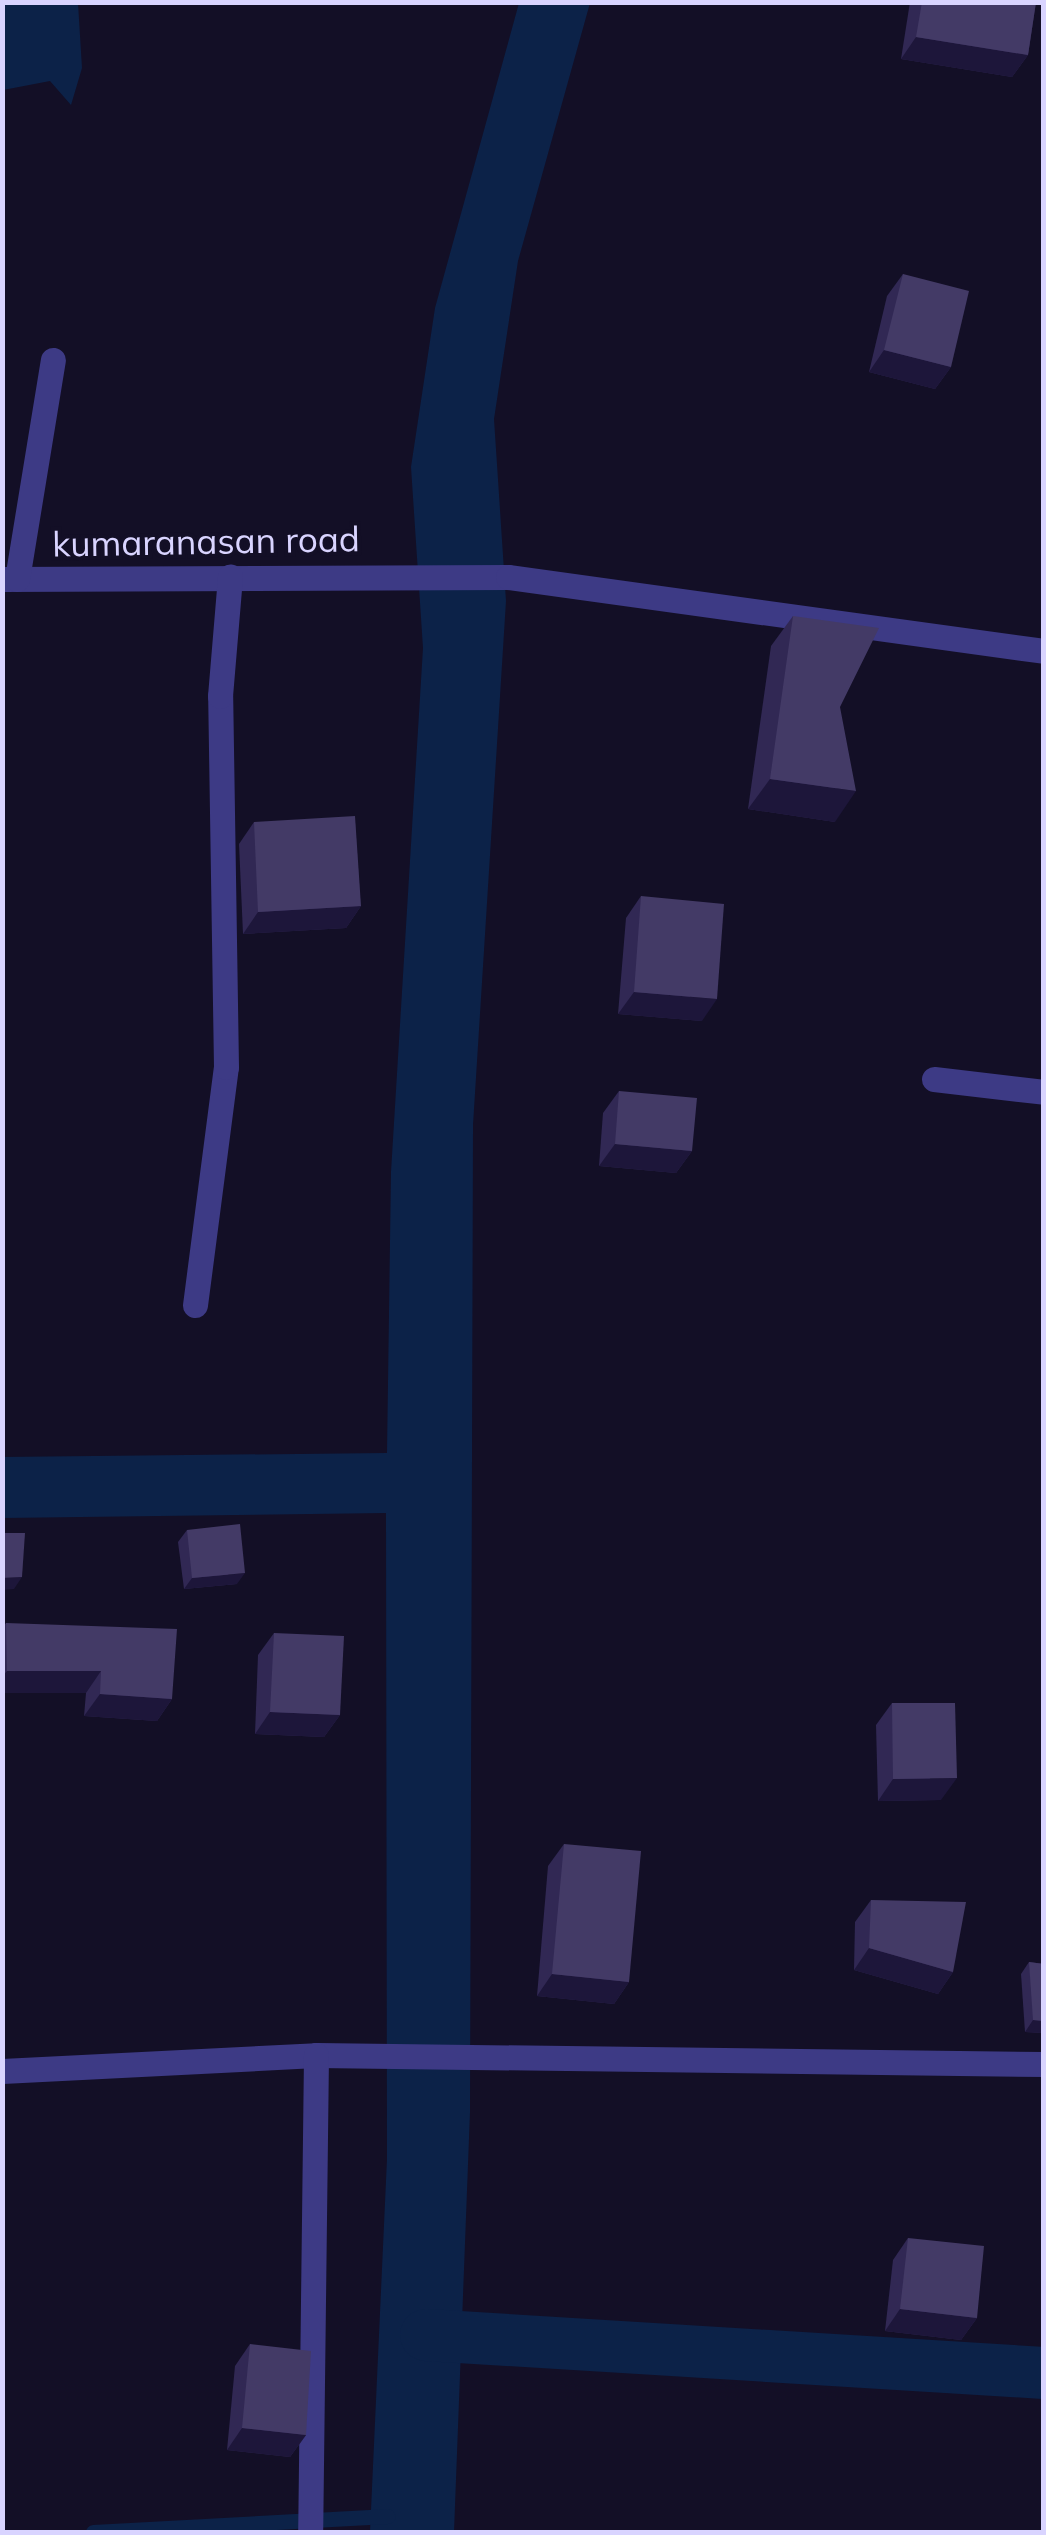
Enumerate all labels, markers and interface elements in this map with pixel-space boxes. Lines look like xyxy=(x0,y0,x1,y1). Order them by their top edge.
street label: kumaranasan road xyxy=(52,517,360,565)

